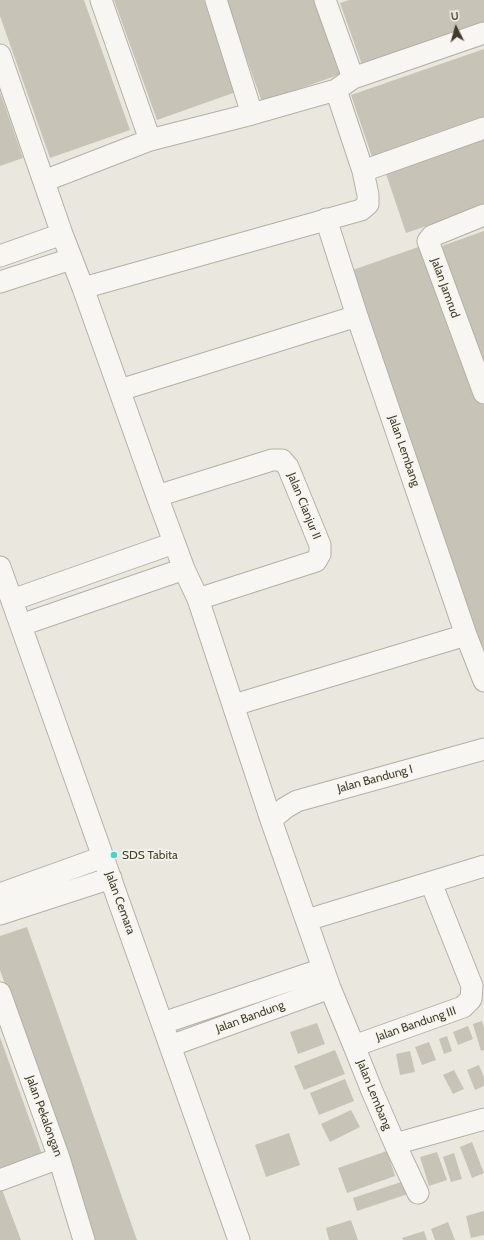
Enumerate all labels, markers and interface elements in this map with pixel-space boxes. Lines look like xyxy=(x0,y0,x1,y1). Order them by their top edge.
north arrow xyxy=(436,8,476,48)
text: U xyxy=(450,9,459,23)
street label: Jalan Jamrud xyxy=(428,256,462,320)
street label: Jalan Lembang xyxy=(385,413,423,489)
street label: Jalan Cianjur II xyxy=(284,470,324,542)
street label: Jalan Bandung I xyxy=(336,762,414,796)
place label: SDS Tabita xyxy=(122,848,178,862)
marker: SDS Tabita xyxy=(109,850,119,860)
street label: Jalan Cemara xyxy=(102,870,138,936)
street label: Jalan Bandung xyxy=(214,998,286,1036)
street label: Jalan Bandung III xyxy=(374,1004,458,1044)
street label: Jalan Lembang xyxy=(353,1058,395,1132)
street label: Jalan Pekalongan xyxy=(23,1074,65,1158)

